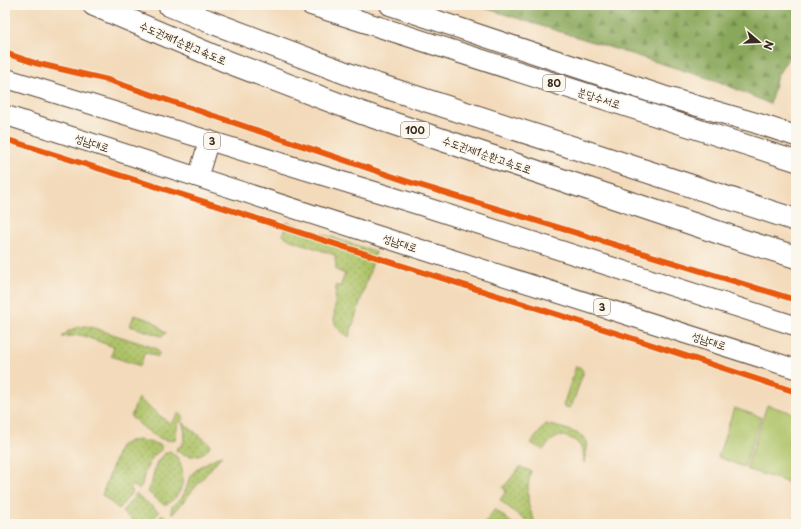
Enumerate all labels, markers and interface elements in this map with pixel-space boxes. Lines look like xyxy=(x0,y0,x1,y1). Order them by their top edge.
street label: 수도권제1순환고속도로 xyxy=(137,16,230,69)
north arrow xyxy=(739,22,779,62)
text: N xyxy=(759,39,778,53)
road number: 80 xyxy=(543,75,565,91)
street label: 분당수서로 xyxy=(575,83,623,112)
road number: 100 xyxy=(401,122,429,138)
street label: 성남대로 xyxy=(73,129,112,156)
street label: 수도권제1순환고속도로 xyxy=(440,131,534,178)
road number: 3 xyxy=(204,133,220,149)
street label: 성남대로 xyxy=(381,229,420,256)
road number: 3 xyxy=(594,299,610,315)
street label: 성남대로 xyxy=(690,327,729,354)

